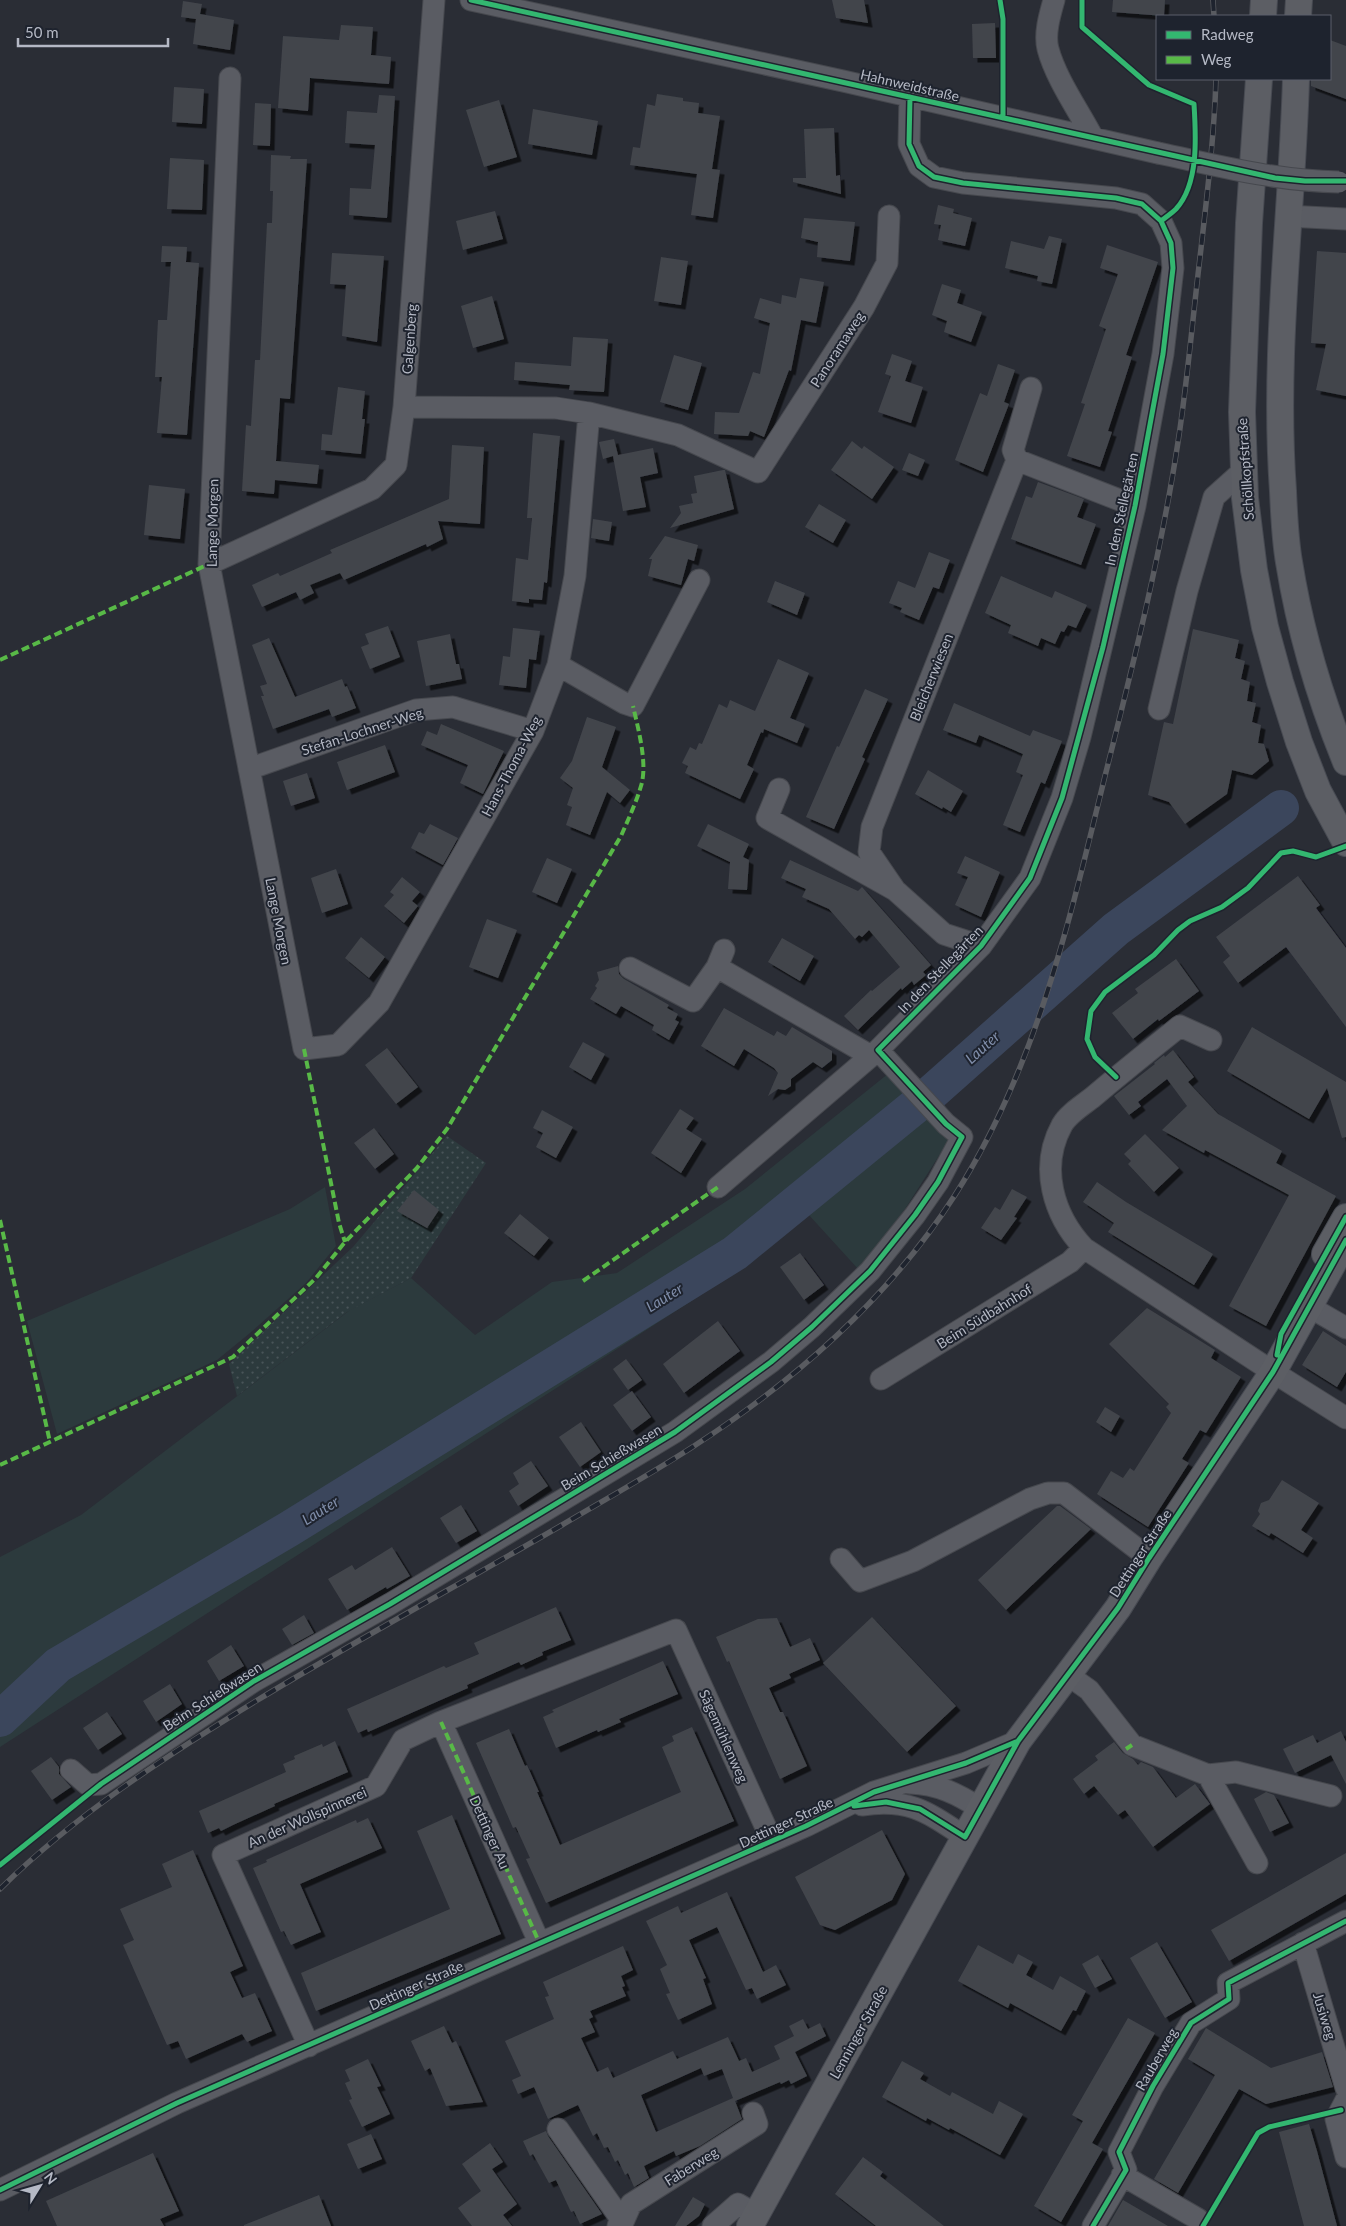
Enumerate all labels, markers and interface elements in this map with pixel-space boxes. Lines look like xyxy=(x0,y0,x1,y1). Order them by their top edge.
scale bar xyxy=(18,15,168,47)
legend xyxy=(1156,15,1331,80)
text: 50 m xyxy=(25,23,59,41)
text: Radweg xyxy=(1201,25,1254,43)
text: Weg xyxy=(1201,50,1232,68)
street label: Hahnweidstraße xyxy=(859,65,961,105)
street label: Galgenberg xyxy=(398,303,420,375)
street label: Panoramaweg xyxy=(806,308,868,390)
street label: Schöllkopfstraße xyxy=(1233,417,1257,521)
street label: In den Stellegärten xyxy=(1101,451,1141,567)
street label: Lange Morgen xyxy=(203,479,221,567)
street label: Bleicherwiesen xyxy=(906,631,956,723)
street label: Stefan-Lochner-Weg xyxy=(299,703,425,759)
street label: Hans-Thoma-Weg xyxy=(477,713,545,819)
street label: Lange Morgen xyxy=(262,876,296,966)
street label: In den Stellegärten xyxy=(894,922,986,1016)
water label: Lauter xyxy=(961,1026,1004,1067)
water label: Lauter xyxy=(642,1278,686,1315)
street label: Beim Südbahnhof xyxy=(933,1280,1035,1352)
street label: Beim Schießwasen xyxy=(557,1420,665,1494)
water label: Lauter xyxy=(298,1491,342,1528)
street label: Dettinger Straße xyxy=(1105,1506,1175,1600)
street label: Beim Schießwasen xyxy=(159,1658,265,1734)
street label: Sägemühlenweg xyxy=(696,1687,752,1785)
street label: An der Wollspinnerei xyxy=(245,1783,369,1851)
street label: Dettinger Au xyxy=(466,1793,514,1871)
street label: Dettinger Straße xyxy=(736,1793,836,1851)
street label: Dettinger Straße xyxy=(366,1957,466,2013)
street label: Lenninger Straße xyxy=(825,1983,891,2081)
street label: Jusiweg xyxy=(1310,1990,1340,2042)
street label: Rauberweg xyxy=(1131,2025,1181,2093)
street label: Faberweg xyxy=(661,2143,721,2189)
north arrow xyxy=(15,2161,65,2211)
text: N xyxy=(41,2168,61,2187)

